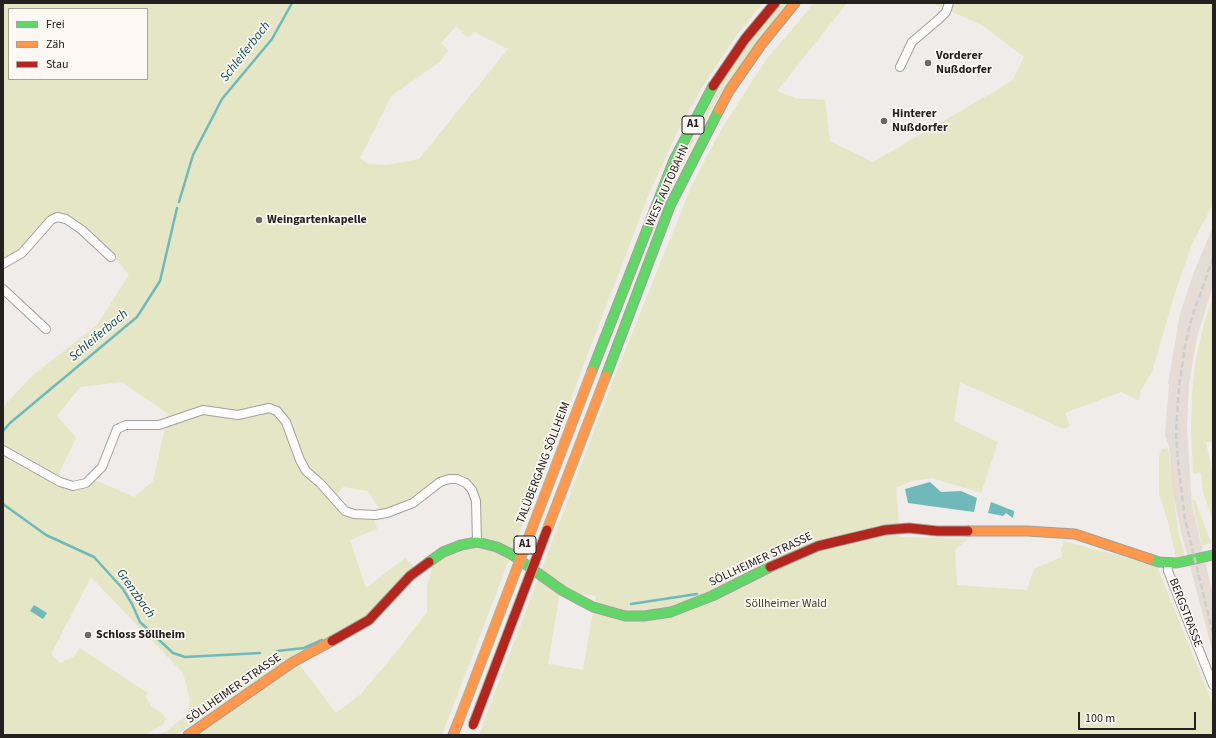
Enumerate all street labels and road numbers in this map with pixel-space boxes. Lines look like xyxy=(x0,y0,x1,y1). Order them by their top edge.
road number: A1 xyxy=(682,116,704,134)
street label: WEST AUTOBAHN xyxy=(644,143,692,229)
street label: TALÜBERGANG SÖLLHEIM xyxy=(514,400,574,526)
street label: SÖLLHEIMER STRASSE xyxy=(707,530,815,590)
road number: A1 xyxy=(514,536,536,554)
street label: BERGSTRASSE xyxy=(1165,577,1205,649)
street label: SÖLLHEIMER STRASSE xyxy=(184,651,284,727)

